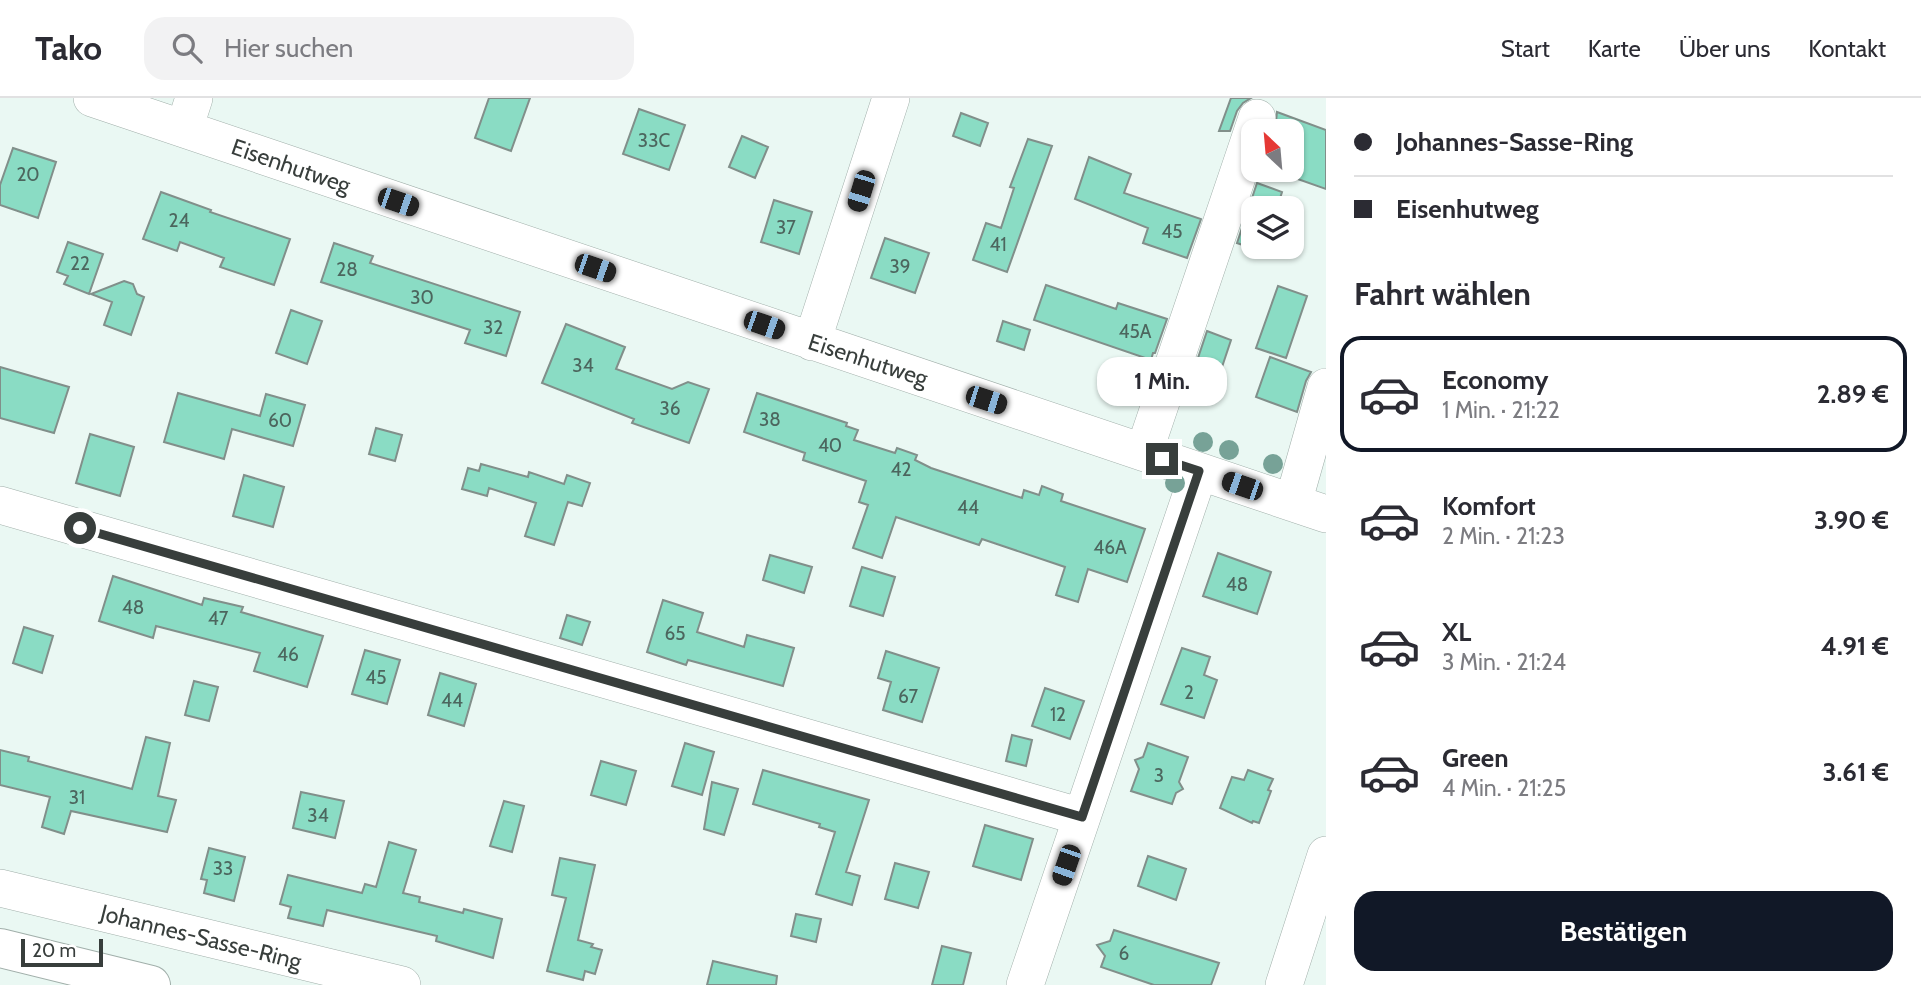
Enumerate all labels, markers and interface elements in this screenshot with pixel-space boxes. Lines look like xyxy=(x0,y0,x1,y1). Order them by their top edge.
search box xyxy=(144,17,634,80)
text: Tako xyxy=(35,28,102,68)
icon: search xyxy=(168,29,206,67)
text: Hier suchen xyxy=(224,32,353,64)
text: Start xyxy=(1501,34,1550,63)
text: Karte xyxy=(1588,34,1641,63)
text: Über uns xyxy=(1679,34,1770,63)
text: Kontakt xyxy=(1808,34,1886,63)
north arrow xyxy=(1241,119,1304,182)
map controls xyxy=(1241,119,1304,259)
text: Johannes-Sasse-Ring xyxy=(1396,126,1633,158)
house number: 33C xyxy=(638,129,670,152)
street label: Eisenhutweg xyxy=(228,133,355,200)
house number: 20 xyxy=(16,163,40,186)
car xyxy=(845,168,878,214)
car xyxy=(375,185,422,219)
text: Eisenhutweg xyxy=(1396,193,1539,225)
button: layers xyxy=(1241,196,1304,259)
house number: 24 xyxy=(169,209,189,232)
house number: 37 xyxy=(776,216,796,239)
house number: 45 xyxy=(1161,220,1183,243)
house number: 41 xyxy=(989,233,1007,256)
car xyxy=(572,251,619,285)
house number: 22 xyxy=(70,252,90,275)
house number: 39 xyxy=(889,255,911,278)
house number: 28 xyxy=(336,258,358,281)
text: Fahrt wählen xyxy=(1354,274,1531,313)
house number: 30 xyxy=(410,286,434,309)
car xyxy=(741,308,788,342)
house number: 32 xyxy=(483,316,503,339)
house number: 45A xyxy=(1119,320,1152,343)
street label: Eisenhutweg xyxy=(805,327,932,393)
house number: 34 xyxy=(572,354,594,377)
callout: 1 Min. xyxy=(1097,358,1227,406)
icon: car xyxy=(1358,363,1421,426)
text: Economy xyxy=(1442,364,1548,396)
text: 1 Min. xyxy=(1134,367,1190,395)
text: 2.89 € xyxy=(1817,378,1889,410)
car xyxy=(963,384,1010,416)
text: 1 Min. · 21:22 xyxy=(1442,396,1560,424)
house number: 36 xyxy=(659,397,681,420)
house number: 38 xyxy=(759,408,781,431)
house number: 60 xyxy=(268,409,292,432)
house number: 40 xyxy=(818,434,842,457)
route end xyxy=(1146,443,1178,475)
house number: 42 xyxy=(891,458,911,481)
car xyxy=(1219,469,1266,503)
icon: car xyxy=(1358,489,1421,552)
text: Komfort xyxy=(1442,490,1536,522)
house number: 44 xyxy=(957,496,979,519)
text: 3.90 € xyxy=(1814,504,1889,536)
route start xyxy=(64,512,96,544)
text: 2 Min. · 21:23 xyxy=(1442,522,1565,550)
house number: 46A xyxy=(1093,536,1127,559)
house number: 48 xyxy=(1226,573,1248,596)
house number: 48 xyxy=(122,596,144,619)
house number: 47 xyxy=(208,607,229,630)
icon: car xyxy=(1358,615,1421,678)
text: XL xyxy=(1442,616,1471,648)
house number: 65 xyxy=(664,622,686,645)
text: 4.91 € xyxy=(1821,630,1889,662)
house number: 46 xyxy=(277,643,299,666)
text: 3 Min. · 21:24 xyxy=(1442,648,1566,676)
house number: 45 xyxy=(365,666,387,689)
house number: 2 xyxy=(1184,681,1194,704)
house number: 67 xyxy=(898,685,919,708)
house number: 44 xyxy=(441,689,463,712)
house number: 12 xyxy=(1050,703,1066,726)
icon: car xyxy=(1358,741,1421,804)
text: Green xyxy=(1442,742,1509,774)
text: 3.61 € xyxy=(1822,756,1889,788)
house number: 3 xyxy=(1154,764,1164,787)
text: 4 Min. · 21:25 xyxy=(1442,774,1566,802)
house number: 31 xyxy=(69,786,85,809)
house number: 34 xyxy=(307,804,329,827)
car xyxy=(1050,842,1083,888)
house number: 33 xyxy=(213,857,233,880)
button: Bestätigen xyxy=(1354,891,1893,971)
street label: Johannes-Sasse-Ring xyxy=(97,898,305,976)
scale bar xyxy=(21,936,103,968)
text: 20 m xyxy=(32,939,76,962)
house number: 6 xyxy=(1119,942,1129,965)

